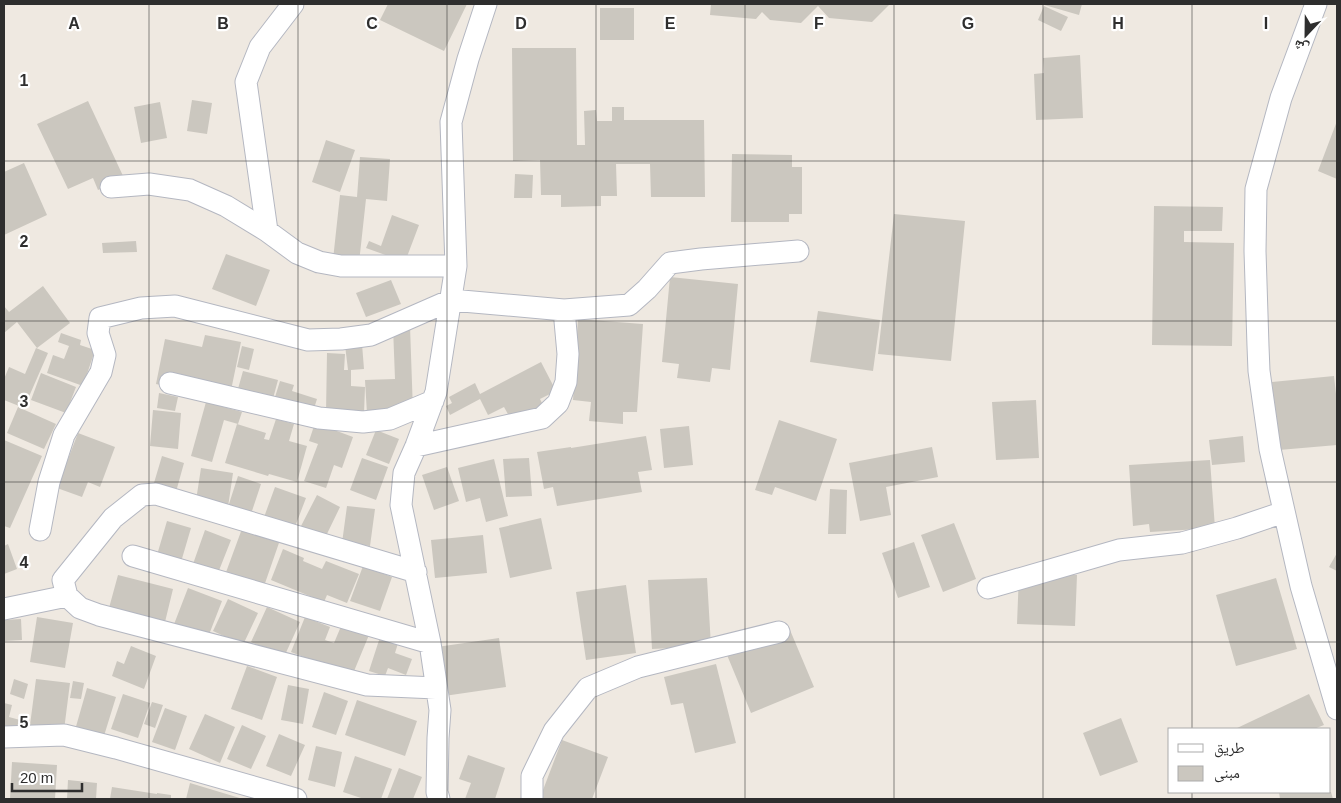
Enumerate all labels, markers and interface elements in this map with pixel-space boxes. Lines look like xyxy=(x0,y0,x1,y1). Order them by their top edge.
north arrow xyxy=(1281,10,1331,60)
text: A xyxy=(68,15,80,32)
text: B xyxy=(217,15,229,32)
text: C xyxy=(366,15,378,32)
text: D xyxy=(515,15,527,32)
text: E xyxy=(665,15,676,32)
text: F xyxy=(814,15,824,32)
text: G xyxy=(962,15,974,32)
text: H xyxy=(1112,15,1124,32)
text: I xyxy=(1264,15,1268,32)
text: ش xyxy=(1291,36,1311,57)
text: 1 xyxy=(20,72,29,89)
text: 2 xyxy=(20,233,29,250)
text: 3 xyxy=(20,393,29,410)
text: 4 xyxy=(20,554,29,571)
text: 5 xyxy=(20,714,29,731)
legend xyxy=(1168,728,1331,793)
text: طريق xyxy=(1214,739,1245,758)
scale bar xyxy=(12,760,82,792)
text: مبنى xyxy=(1214,764,1240,783)
text: 20 m xyxy=(20,769,53,786)

